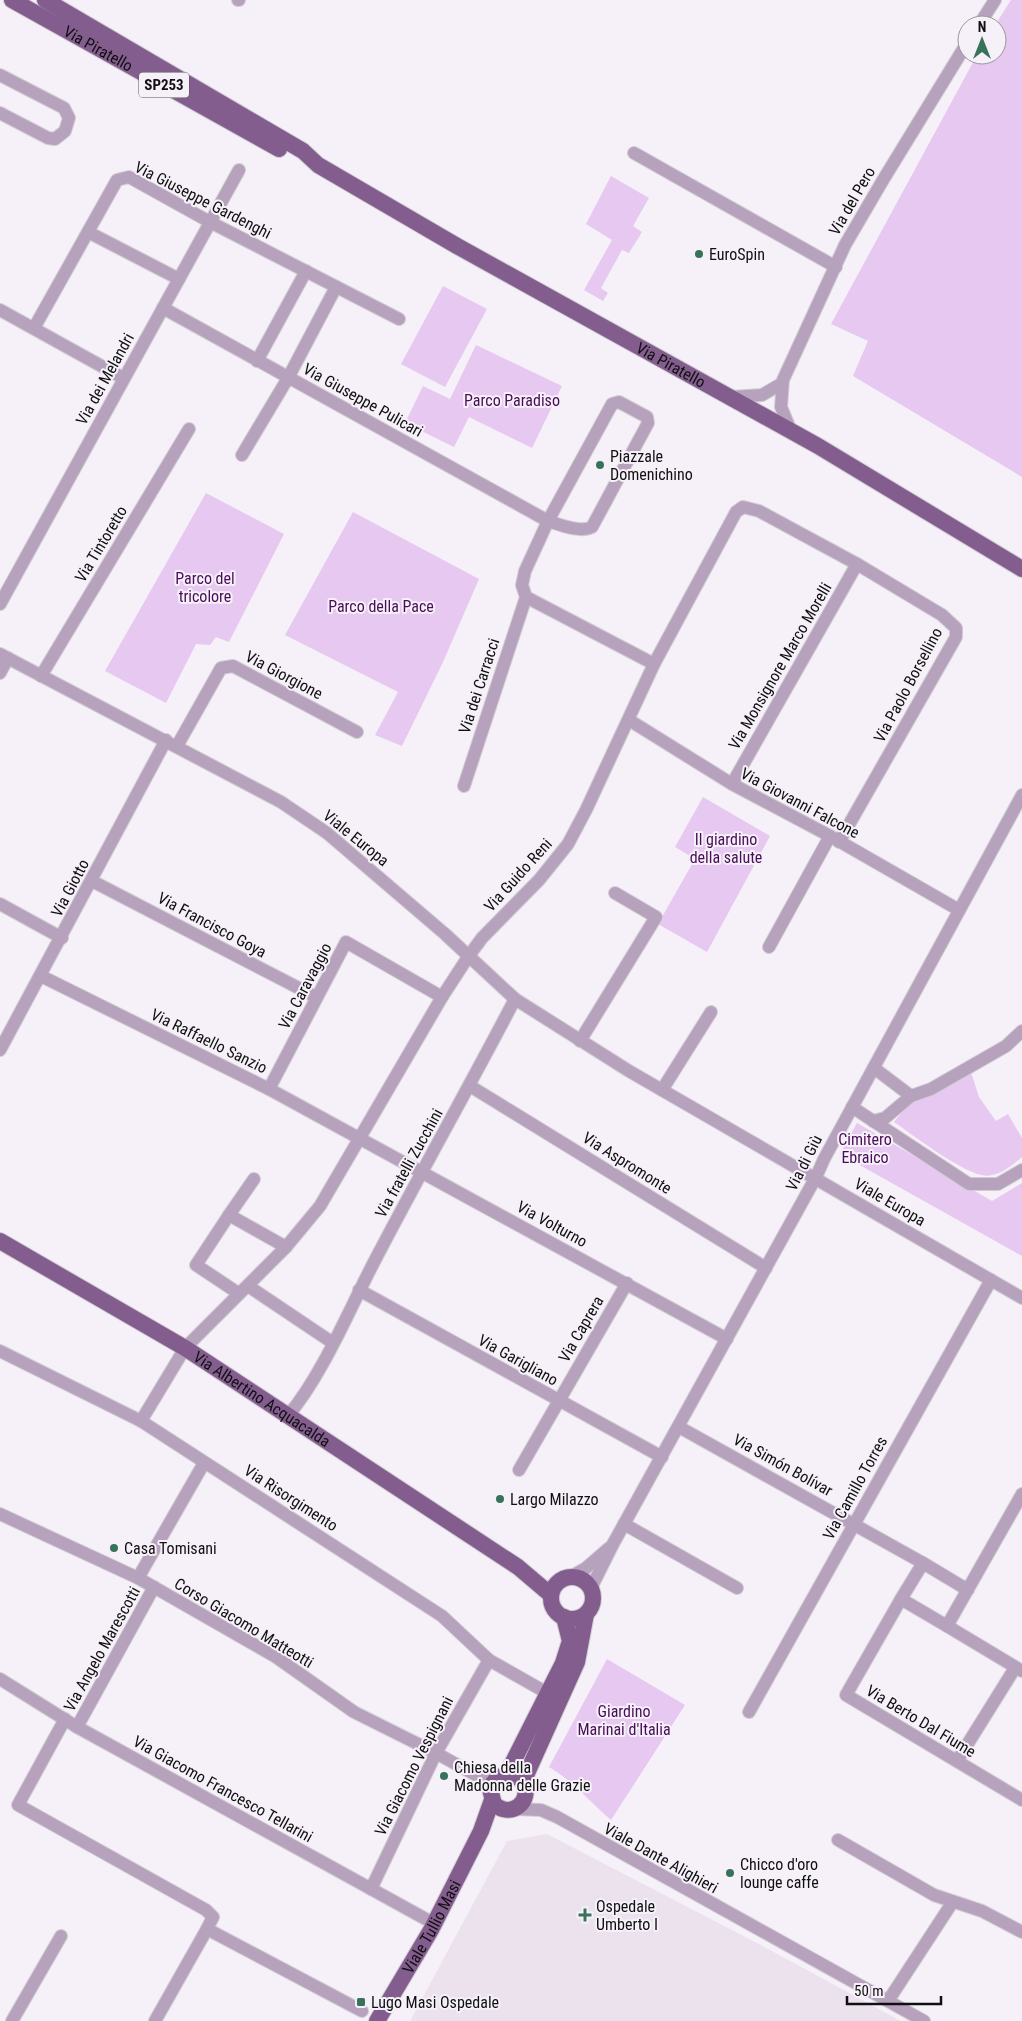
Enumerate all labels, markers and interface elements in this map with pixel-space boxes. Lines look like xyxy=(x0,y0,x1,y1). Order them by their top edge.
north arrow xyxy=(957,15,1007,65)
text: N xyxy=(978,19,986,35)
street label: Via Piratello xyxy=(60,21,136,75)
road number: SP253 xyxy=(139,72,189,98)
street label: Via Giuseppe Gardenghi xyxy=(131,157,275,243)
street label: Via del Pero xyxy=(825,163,879,239)
place label: EuroSpin xyxy=(709,245,765,264)
marker: EuroSpin xyxy=(693,248,705,260)
street label: Via dei Melandri xyxy=(72,330,138,428)
street label: Via Piratello xyxy=(633,338,709,391)
street label: Via Giuseppe Pulicari xyxy=(300,359,426,441)
park label: Parco Paradiso xyxy=(464,391,560,410)
place label: Piazzale Domenichino xyxy=(610,447,693,484)
marker: Piazzale Domenichino xyxy=(594,459,606,471)
street label: Via Tintoretto xyxy=(71,502,131,586)
park label: Parco del tricolore xyxy=(175,569,235,606)
street label: Via Monsignore Marco Morelli xyxy=(724,579,836,753)
park label: Parco della Pace xyxy=(328,597,434,616)
street label: Via Paolo Borsellino xyxy=(870,624,946,746)
street label: Via dei Carracci xyxy=(455,636,503,736)
street label: Via Giorgione xyxy=(242,647,326,703)
street label: Via Giovanni Falcone xyxy=(737,764,863,842)
street label: Viale Europa xyxy=(319,806,393,870)
park label: Il giardino della salute xyxy=(690,830,762,867)
street label: Via Guido Reni xyxy=(480,834,556,916)
street label: Via Giotto xyxy=(47,856,93,920)
street label: Via Francisco Goya xyxy=(154,888,270,962)
street label: Via Caravaggio xyxy=(274,940,336,1032)
street label: Via Raffaello Sanzio xyxy=(148,1005,270,1077)
street label: Via fratelli Zucchini xyxy=(371,1105,447,1221)
street label: Via Aspromonte xyxy=(579,1128,675,1198)
park label: Cimitero Ebraico xyxy=(838,1130,892,1167)
street label: Via di Giù xyxy=(782,1132,826,1194)
street label: Viale Europa xyxy=(851,1174,929,1230)
street label: Via Volturno xyxy=(514,1197,590,1251)
street label: Via Caprera xyxy=(555,1293,607,1365)
street label: Via Garigliano xyxy=(475,1330,561,1390)
street label: Via Albertino Acquacalda xyxy=(190,1347,334,1451)
street label: Via Simón Bolívar xyxy=(730,1430,836,1500)
street label: Via Camillo Torres xyxy=(819,1433,891,1543)
street label: Via Risorgimento xyxy=(241,1461,341,1535)
place label: Largo Milazzo xyxy=(510,1490,599,1509)
marker: Largo Milazzo xyxy=(494,1493,506,1505)
place label: Casa Tomisani xyxy=(124,1539,217,1558)
marker: Casa Tomisani xyxy=(108,1542,120,1554)
street label: Corso Giacomo Matteotti xyxy=(171,1574,317,1672)
street label: Via Angelo Marescotti xyxy=(60,1583,144,1715)
street label: Via Berto Dal Fiume xyxy=(863,1681,979,1761)
street label: Via Giacomo Vespignani xyxy=(371,1693,457,1839)
park label: Giardino Marinai d'Italia xyxy=(577,1702,671,1739)
street label: Via Giacomo Francesco Tellarini xyxy=(130,1732,316,1846)
place label: Chiesa della Madonna delle Grazie xyxy=(454,1758,590,1795)
marker: Chiesa della Madonna delle Grazie xyxy=(438,1770,450,1782)
street label: Viale Dante Alighieri xyxy=(601,1819,721,1897)
place label: Chicco d'oro lounge caffe xyxy=(740,1855,819,1892)
marker: Chicco d'oro lounge caffe xyxy=(724,1867,736,1879)
street label: Viale Tullio Masi xyxy=(398,1877,464,1977)
place label: Ospedale Umberto I xyxy=(596,1897,658,1934)
marker: Ospedale Umberto I xyxy=(578,1908,592,1922)
scale bar xyxy=(847,1974,941,2006)
text: 50 m xyxy=(854,1982,884,2000)
place label: Lugo Masi Ospedale xyxy=(371,1993,499,2012)
marker: Lugo Masi Ospedale xyxy=(355,1996,367,2008)

